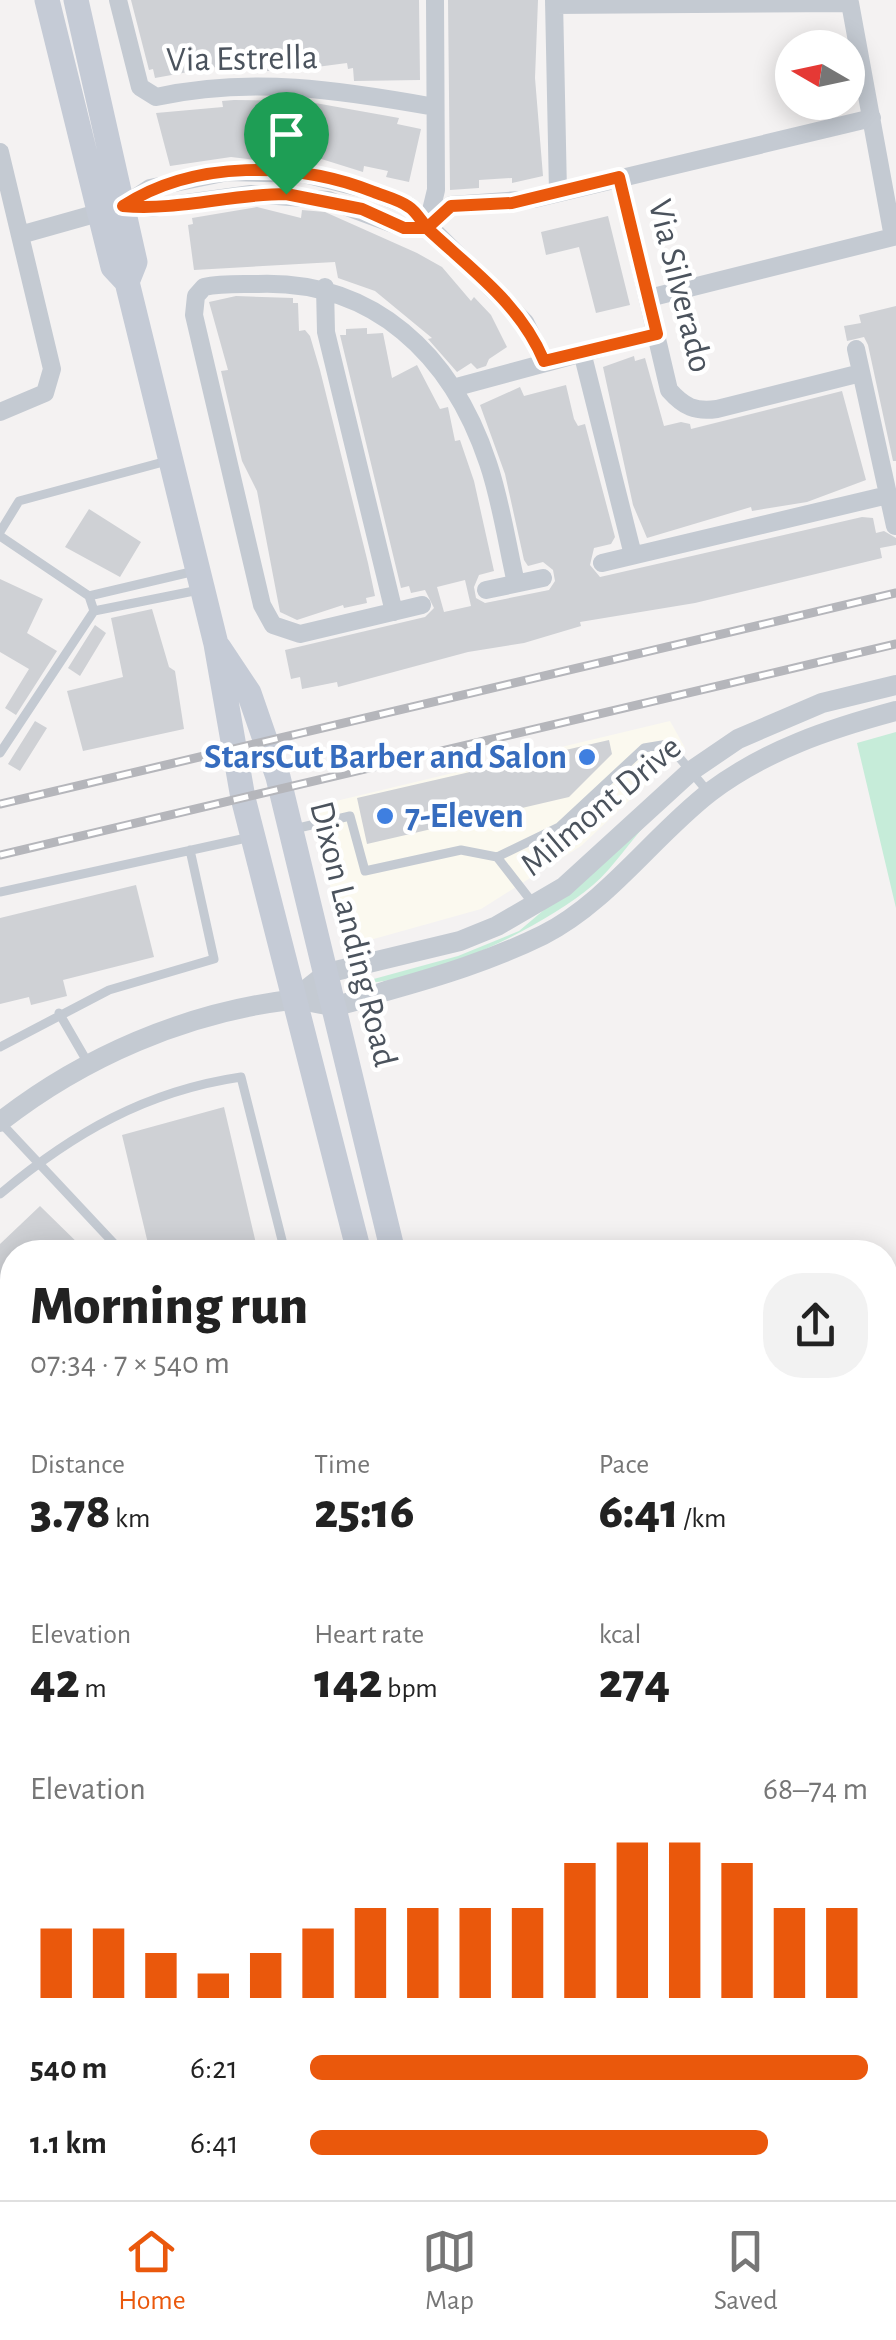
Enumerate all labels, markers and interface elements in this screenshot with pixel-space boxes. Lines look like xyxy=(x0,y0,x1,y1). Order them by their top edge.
north arrow xyxy=(775,30,865,120)
map controls xyxy=(775,30,865,120)
street label: Via Estrella xyxy=(166,40,318,78)
pin xyxy=(244,92,329,195)
icon: arrive xyxy=(259,107,314,162)
street label: Via Silverado xyxy=(642,196,718,376)
street label: Milmont Drive xyxy=(514,729,688,883)
place label: StarsCut Barber and Salon xyxy=(204,740,567,775)
marker: StarsCut Barber and Salon xyxy=(576,746,598,768)
street label: Dixon Landing Road xyxy=(303,798,403,1070)
place label: 7-Eleven xyxy=(405,799,524,834)
marker: 7-Eleven xyxy=(374,805,396,827)
button: share xyxy=(763,1273,868,1378)
text: Morning run xyxy=(30,1279,308,1334)
text: 07:34 · 7 × 540 m xyxy=(30,1347,230,1379)
text: Distance xyxy=(30,1451,125,1479)
text: Time xyxy=(314,1451,370,1479)
text: Pace xyxy=(599,1451,649,1479)
text: 3.78 xyxy=(30,1487,111,1537)
text: 25:16 xyxy=(314,1487,414,1537)
text: 6:41 xyxy=(599,1487,679,1537)
text: km xyxy=(111,1505,150,1533)
text: /km xyxy=(679,1505,726,1533)
text: Elevation xyxy=(30,1621,131,1649)
text: Heart rate xyxy=(314,1621,424,1649)
text: kcal xyxy=(599,1621,641,1649)
text: 42 xyxy=(30,1657,80,1707)
text: 142 xyxy=(314,1657,382,1707)
text: 274 xyxy=(599,1657,670,1707)
text: m xyxy=(80,1675,107,1703)
text: bpm xyxy=(382,1675,438,1703)
text: Elevation xyxy=(30,1773,146,1805)
text: 68–74 m xyxy=(763,1773,868,1805)
text: 540 m xyxy=(30,2052,107,2084)
text: 6:21 xyxy=(190,2052,238,2084)
text: 1.1 km xyxy=(30,2127,107,2159)
text: 6:41 xyxy=(190,2127,239,2159)
tab: Home xyxy=(118,2224,186,2318)
tab: Map xyxy=(422,2224,477,2318)
tab: Saved xyxy=(714,2224,778,2318)

